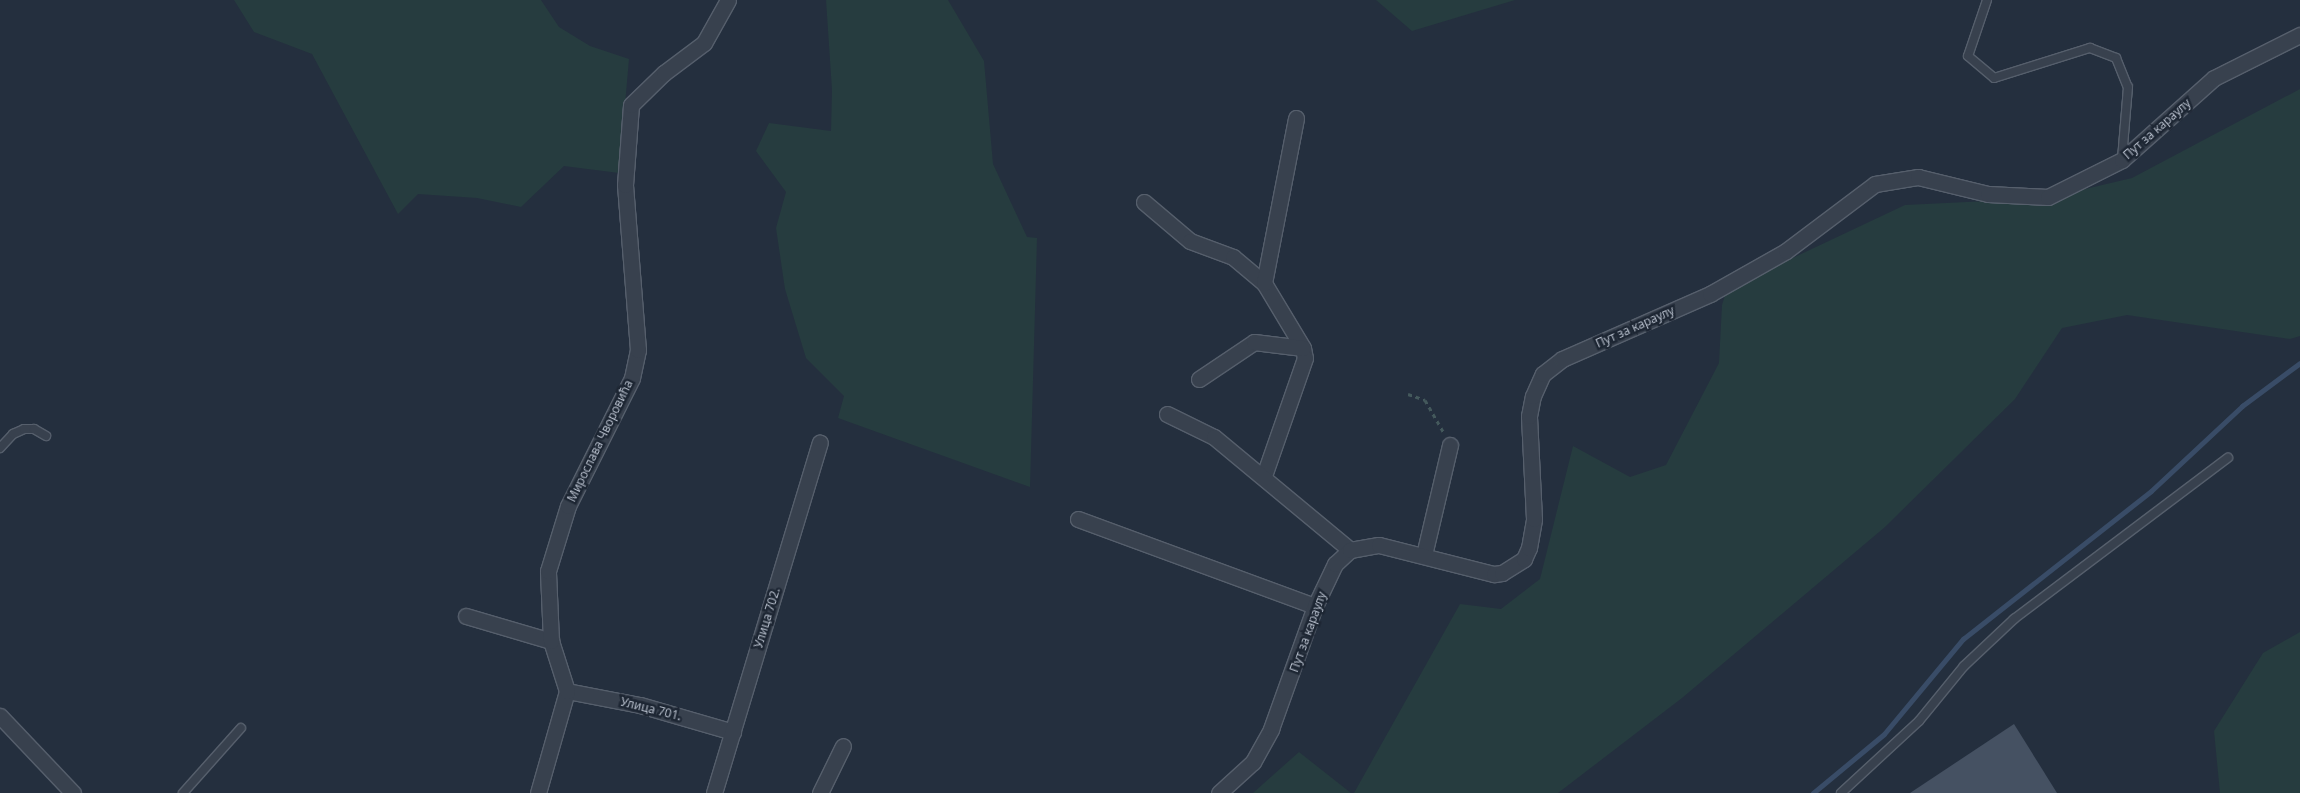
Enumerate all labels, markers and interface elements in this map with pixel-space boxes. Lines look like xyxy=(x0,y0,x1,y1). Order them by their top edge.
street label: Пут за караулу xyxy=(2120,96,2194,162)
street label: Пут за караулу xyxy=(1593,303,1677,351)
street label: Мирослава Чворовића xyxy=(564,378,636,504)
street label: Улица 702. xyxy=(751,586,783,650)
street label: Пут за караулу xyxy=(1287,590,1329,674)
street label: Улица 701. xyxy=(619,694,683,724)

